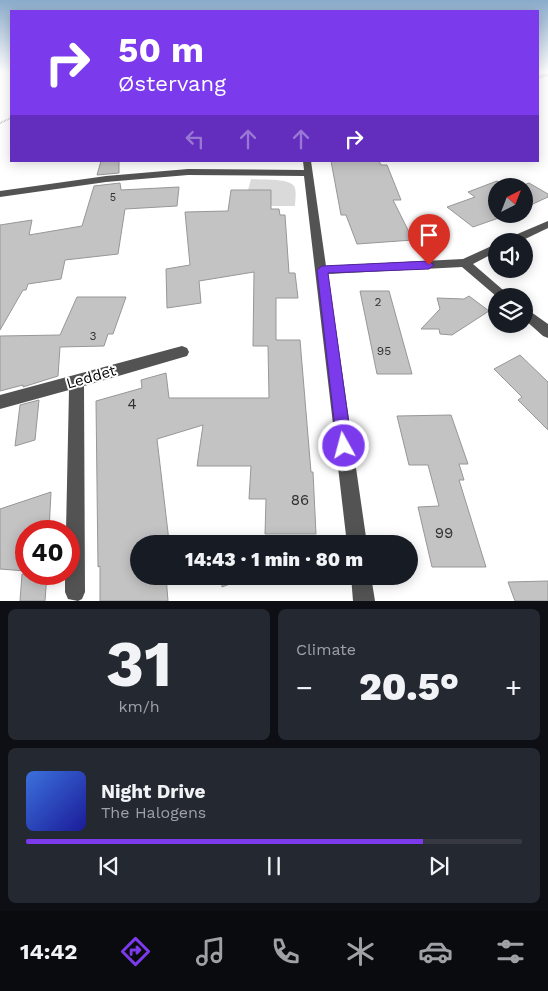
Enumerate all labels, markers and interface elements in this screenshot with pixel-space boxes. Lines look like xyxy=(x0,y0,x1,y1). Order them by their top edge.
text: 50 m xyxy=(118,29,204,71)
icon: right xyxy=(35,30,100,95)
text: Østervang xyxy=(118,71,226,96)
icon: left xyxy=(181,125,209,153)
icon: ahead xyxy=(234,125,262,153)
icon: ahead xyxy=(287,125,315,153)
icon: right xyxy=(340,125,368,153)
north arrow xyxy=(488,178,532,222)
map controls xyxy=(488,178,533,333)
house number: 5 xyxy=(110,191,116,204)
pin xyxy=(408,214,450,265)
icon: arrive xyxy=(415,221,443,249)
button: sound xyxy=(488,233,533,278)
button: layers xyxy=(488,288,533,333)
house number: 2 xyxy=(375,295,382,309)
house number: 3 xyxy=(90,329,97,343)
house number: 95 xyxy=(377,344,391,358)
street label: Leddet xyxy=(64,361,119,393)
house number: 4 xyxy=(127,395,137,413)
position arrow xyxy=(317,419,369,471)
house number: 86 xyxy=(291,491,309,509)
speed limit sign: 40 xyxy=(15,520,80,585)
house number: 99 xyxy=(435,524,453,542)
text: 14:43 · 1 min · 80 m xyxy=(185,548,363,571)
text: 31 xyxy=(106,626,172,702)
text: Climate xyxy=(296,640,356,659)
text: 20.5° xyxy=(359,665,459,709)
text: − xyxy=(296,671,313,704)
text: + xyxy=(505,671,522,704)
text: km/h xyxy=(118,697,160,716)
text: Night Drive xyxy=(101,780,206,803)
text: The Halogens xyxy=(101,803,206,822)
icon: previous xyxy=(95,852,123,880)
icon: pause xyxy=(260,852,288,880)
icon: next xyxy=(425,852,453,880)
icon: directions xyxy=(118,934,153,969)
icon: music xyxy=(193,934,228,969)
icon: phone xyxy=(268,934,303,969)
icon: climate xyxy=(343,934,378,969)
icon: car xyxy=(418,934,453,969)
icon: filters xyxy=(493,934,528,969)
text: 14:42 xyxy=(20,939,77,964)

